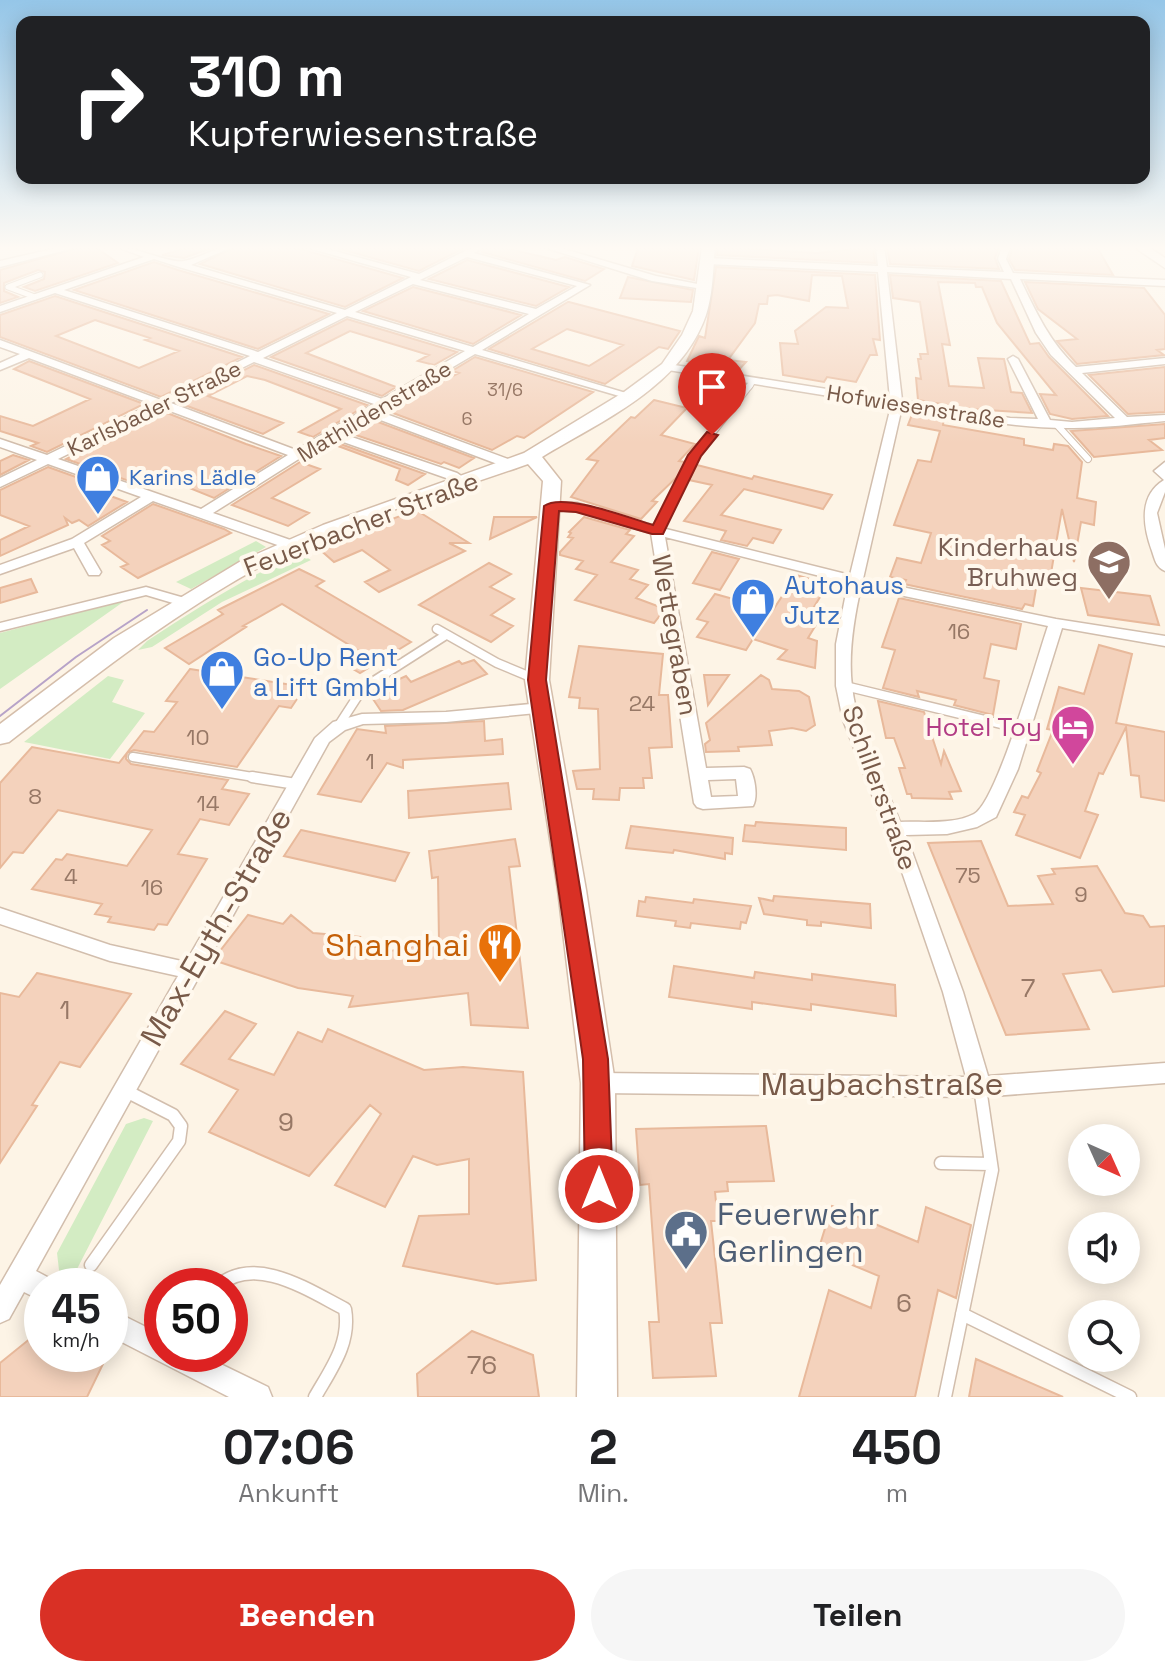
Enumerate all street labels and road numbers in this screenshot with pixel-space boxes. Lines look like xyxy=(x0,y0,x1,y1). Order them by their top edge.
street label: Karlsbader Straße xyxy=(62,354,246,462)
street label: Mathildenstraße xyxy=(292,354,456,468)
street label: Hofwiesenstraße xyxy=(825,378,1007,434)
street label: Feuerbacher Straße xyxy=(239,464,483,584)
street label: Wettegraben xyxy=(644,552,706,718)
street label: Schillerstraße xyxy=(834,701,926,875)
street label: Max-Eyth-Straße xyxy=(132,801,300,1053)
street label: Maybachstraße xyxy=(761,1064,1003,1104)

